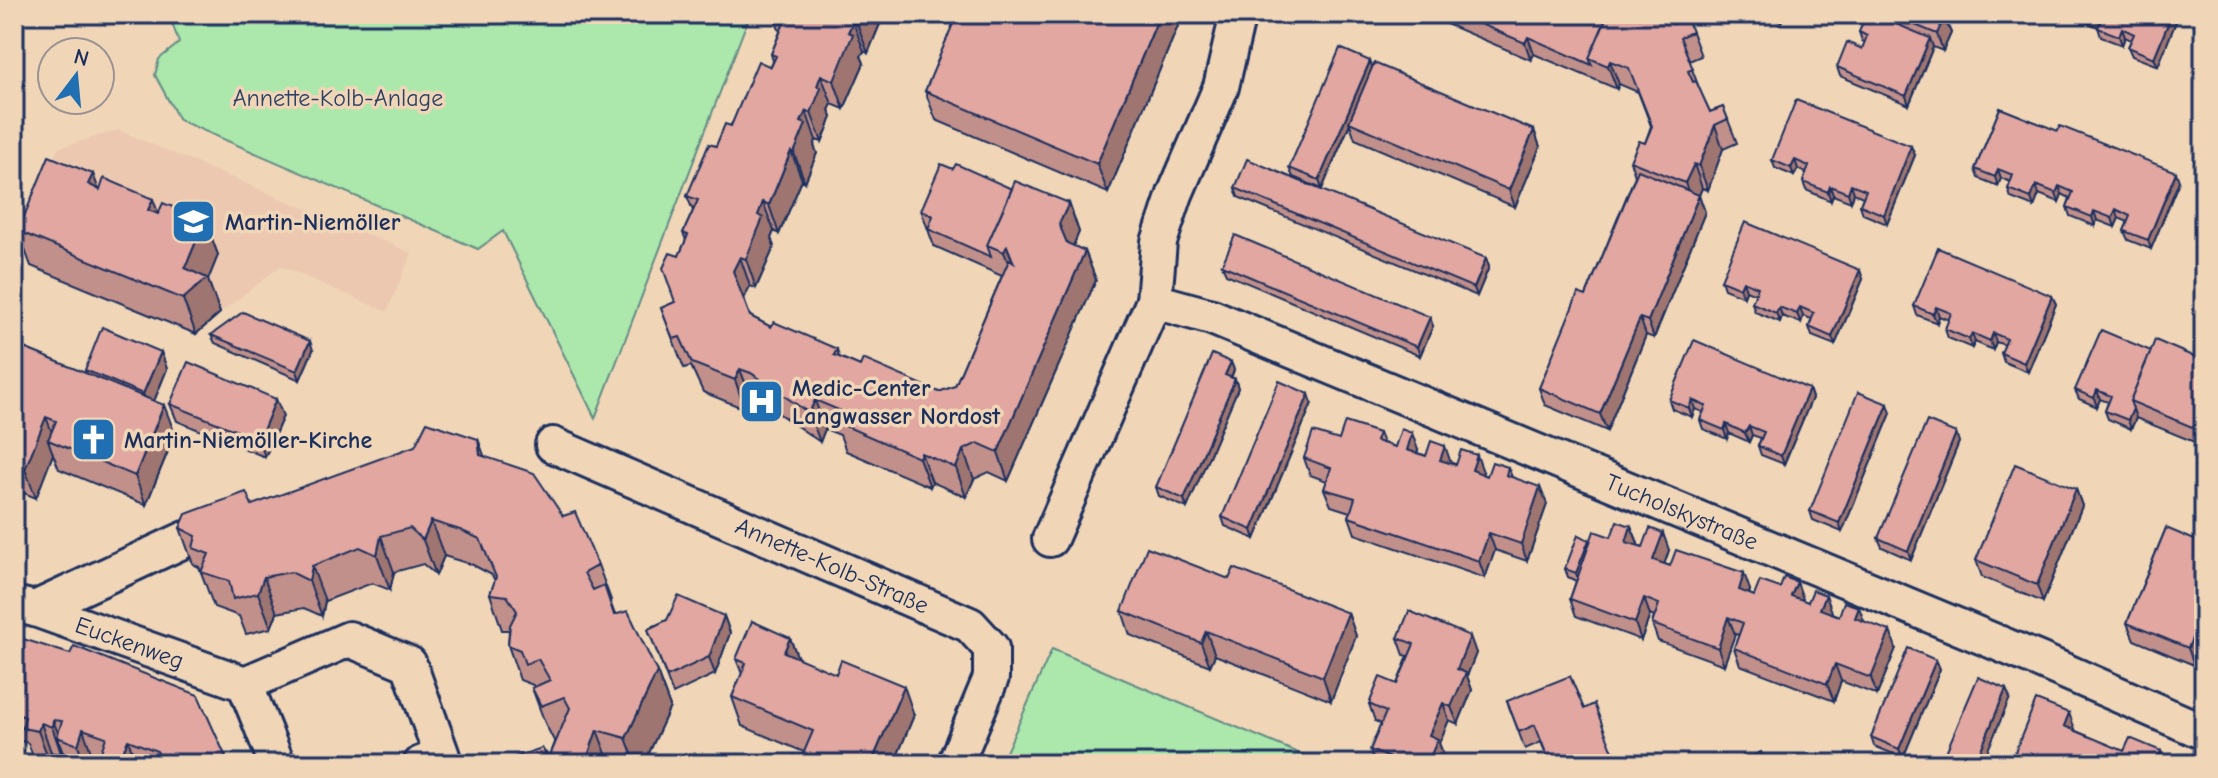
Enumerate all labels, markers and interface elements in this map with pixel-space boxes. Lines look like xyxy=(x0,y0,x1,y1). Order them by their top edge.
north arrow xyxy=(36,36,116,116)
text: N xyxy=(71,43,92,72)
park label: Annette-Kolb-Anlage xyxy=(233,84,443,112)
school or university icon: Martin-Niemöller xyxy=(170,198,218,246)
place label: Martin-Niemöller xyxy=(225,208,401,236)
place label: Medic-Center Langwasser Nordost xyxy=(792,374,1001,430)
hospital icon: Medic-Center Langwasser Nordost xyxy=(737,378,785,426)
church icon: Martin-Niemöller-Kirche xyxy=(69,416,117,464)
place label: Martin-Niemöller-Kirche xyxy=(124,426,372,454)
street label: Tucholskystraße xyxy=(1601,468,1762,556)
street label: Annette-Kolb-Straße xyxy=(731,512,933,619)
street label: Euckenweg xyxy=(71,611,188,675)

